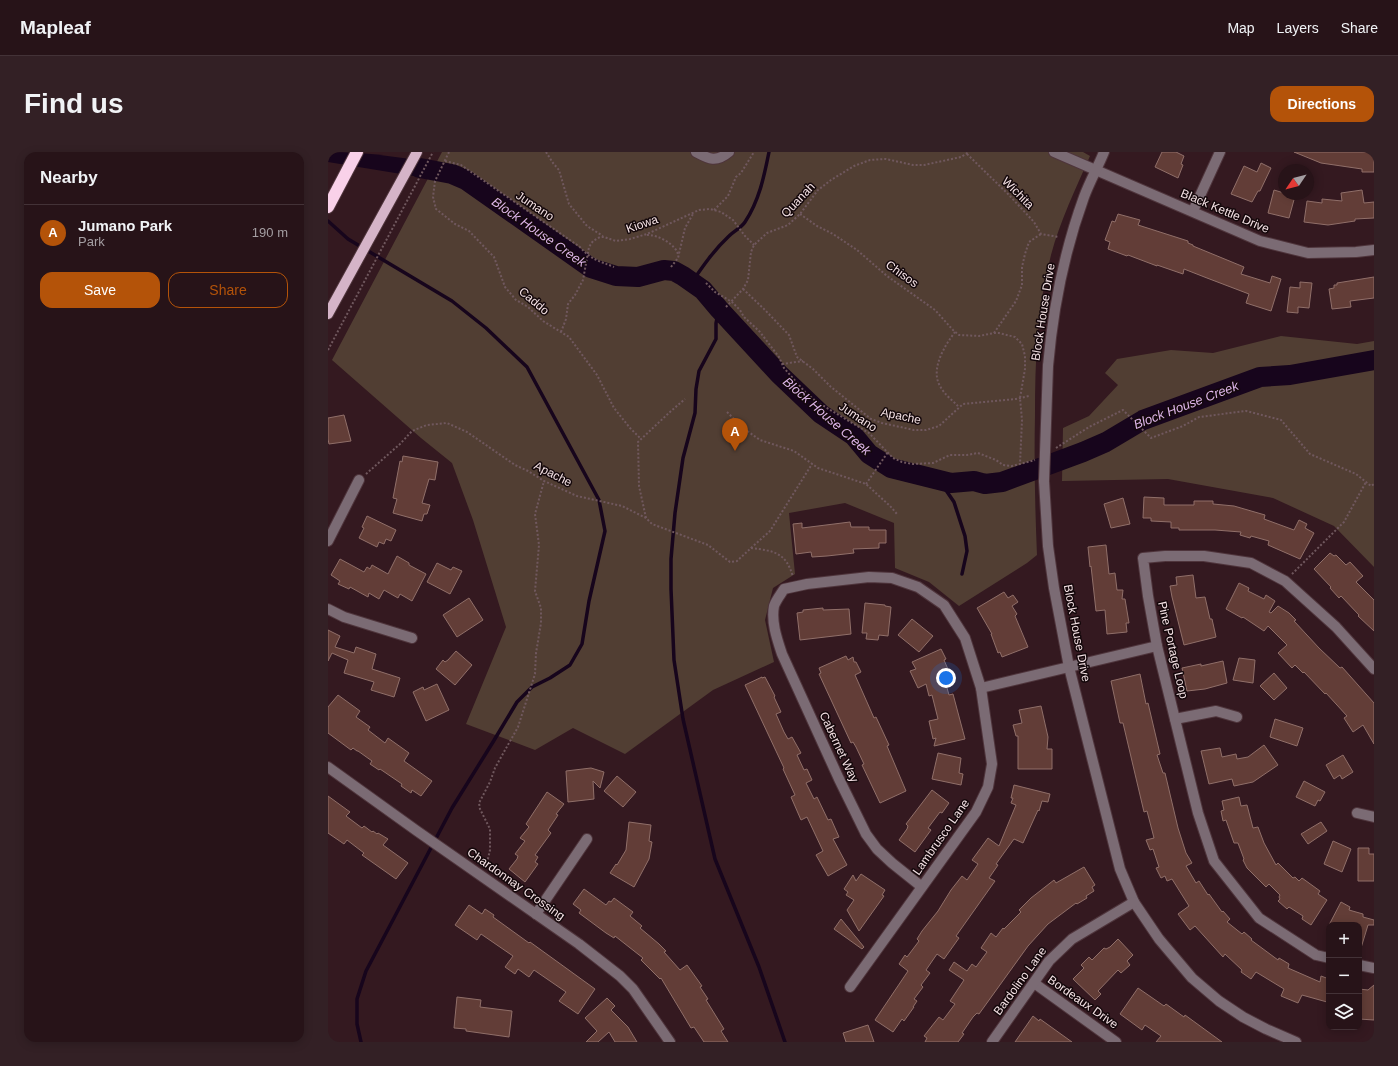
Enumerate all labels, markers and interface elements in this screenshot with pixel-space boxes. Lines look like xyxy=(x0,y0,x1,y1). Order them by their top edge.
text: Mapleaf xyxy=(20,17,91,38)
text: Map xyxy=(1227,20,1255,36)
text: Layers xyxy=(1277,20,1319,36)
text: Share xyxy=(1341,20,1378,36)
button: Directions xyxy=(1270,86,1374,122)
text: Find us xyxy=(24,88,124,119)
north arrow xyxy=(1278,164,1314,200)
text: Nearby xyxy=(40,168,98,187)
street label: Wichita xyxy=(999,174,1037,212)
street label: Quanah xyxy=(778,180,818,220)
street label: Black Kettle Drive xyxy=(1179,186,1272,236)
street label: Jumano xyxy=(513,188,557,224)
water label: Block House Creek xyxy=(489,194,590,271)
street label: Kiowa xyxy=(624,212,660,236)
text: Jumano Park xyxy=(78,217,172,234)
text: A xyxy=(48,225,58,240)
text: 190 m xyxy=(252,225,288,240)
text: Park xyxy=(78,234,105,249)
street label: Chisos xyxy=(883,258,921,290)
street label: Block House Drive xyxy=(1028,262,1058,362)
button: Save xyxy=(40,272,160,308)
button: Share xyxy=(168,272,288,308)
street label: Caddo xyxy=(516,284,552,318)
water label: Block House Creek xyxy=(780,374,875,459)
water label: Block House Creek xyxy=(1131,378,1242,432)
street label: Jumano xyxy=(836,399,880,435)
street label: Apache xyxy=(880,405,923,427)
pin: A xyxy=(722,418,748,451)
street label: Apache xyxy=(532,459,575,490)
street label: Block House Drive xyxy=(1061,583,1093,683)
street label: Pine Portage Loop xyxy=(1155,600,1191,700)
your location xyxy=(936,668,956,688)
street label: Cabernet Way xyxy=(817,709,861,785)
street label: Lambrusco Lane xyxy=(910,796,973,878)
street label: Chardonnay Crossing xyxy=(464,845,568,923)
map controls xyxy=(1326,922,1362,1030)
button: + xyxy=(1326,922,1362,958)
street label: Bardolino Lane xyxy=(991,944,1050,1018)
button: − xyxy=(1326,958,1362,994)
street label: Bordeaux Drive xyxy=(1045,973,1121,1032)
button: layers xyxy=(1326,994,1362,1030)

